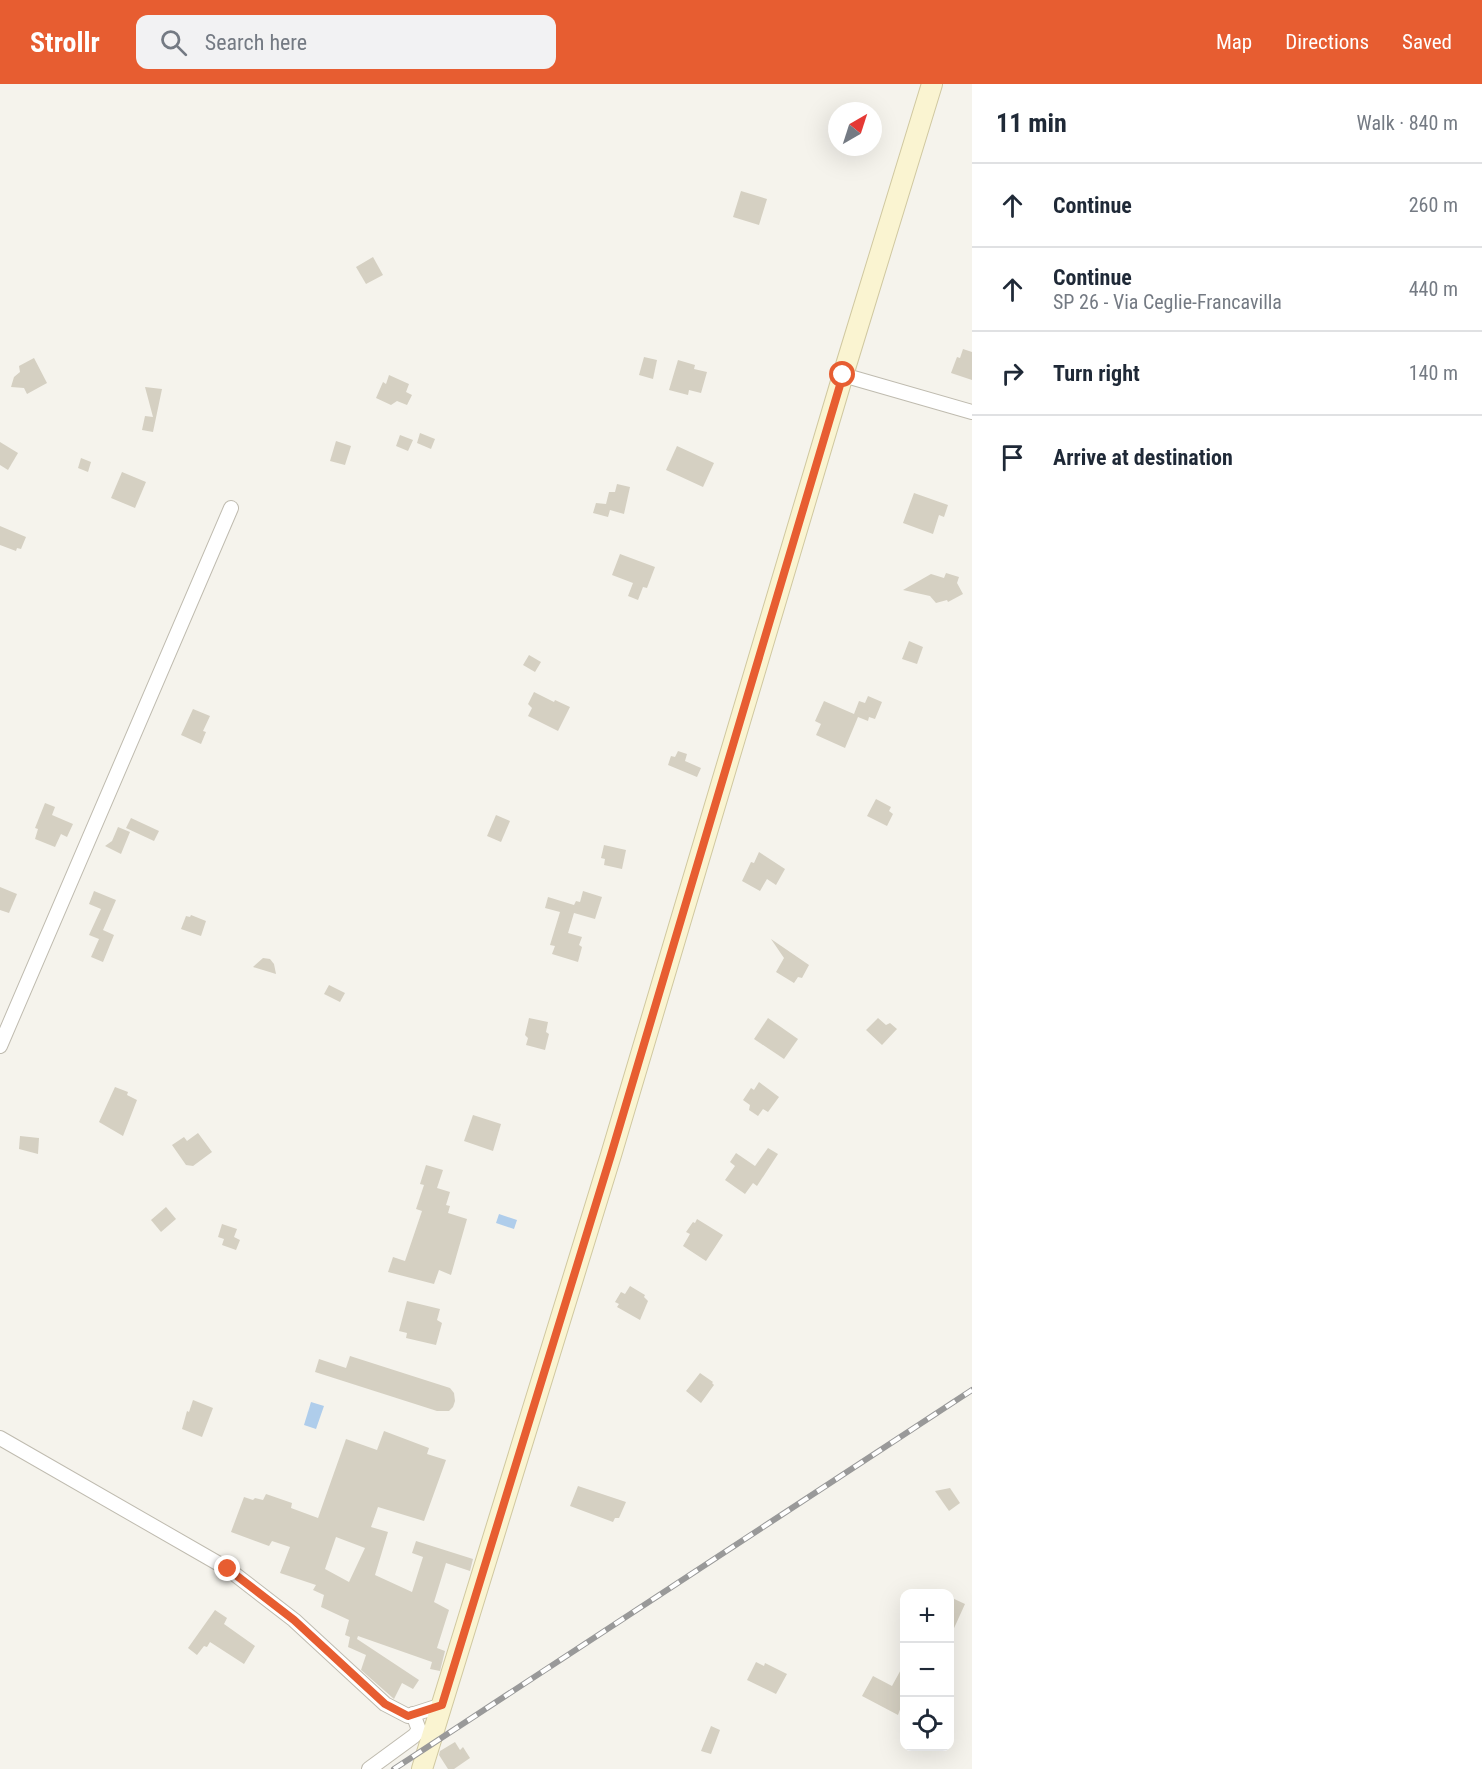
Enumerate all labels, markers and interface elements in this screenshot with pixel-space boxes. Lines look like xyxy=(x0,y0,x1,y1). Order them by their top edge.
search box xyxy=(136,15,556,69)
text: Strollr xyxy=(30,26,100,59)
icon: search xyxy=(157,26,190,59)
text: Search here xyxy=(205,30,307,55)
text: Map xyxy=(1216,30,1252,54)
text: Directions xyxy=(1285,30,1369,54)
text: Saved xyxy=(1402,30,1452,54)
north arrow xyxy=(828,102,882,156)
text: 11 min xyxy=(996,108,1067,138)
text: Walk · 840 m xyxy=(1357,111,1458,135)
icon: ahead xyxy=(996,189,1029,222)
text: Continue xyxy=(1053,193,1132,218)
text: 260 m xyxy=(1409,193,1458,217)
text: Continue xyxy=(1053,265,1132,290)
icon: ahead xyxy=(996,273,1029,306)
text: 440 m xyxy=(1409,277,1458,301)
text: SP 26 - Via Ceglie-Francavilla xyxy=(1053,290,1282,314)
icon: right xyxy=(996,357,1029,390)
route start xyxy=(829,361,855,387)
text: Turn right xyxy=(1053,361,1140,386)
text: 140 m xyxy=(1409,361,1458,385)
icon: arrive xyxy=(996,441,1029,474)
text: Arrive at destination xyxy=(1053,445,1233,470)
route end xyxy=(214,1555,240,1581)
map controls xyxy=(900,1589,954,1751)
button: + xyxy=(900,1589,954,1643)
button: − xyxy=(900,1643,954,1697)
button: locate xyxy=(900,1697,954,1751)

